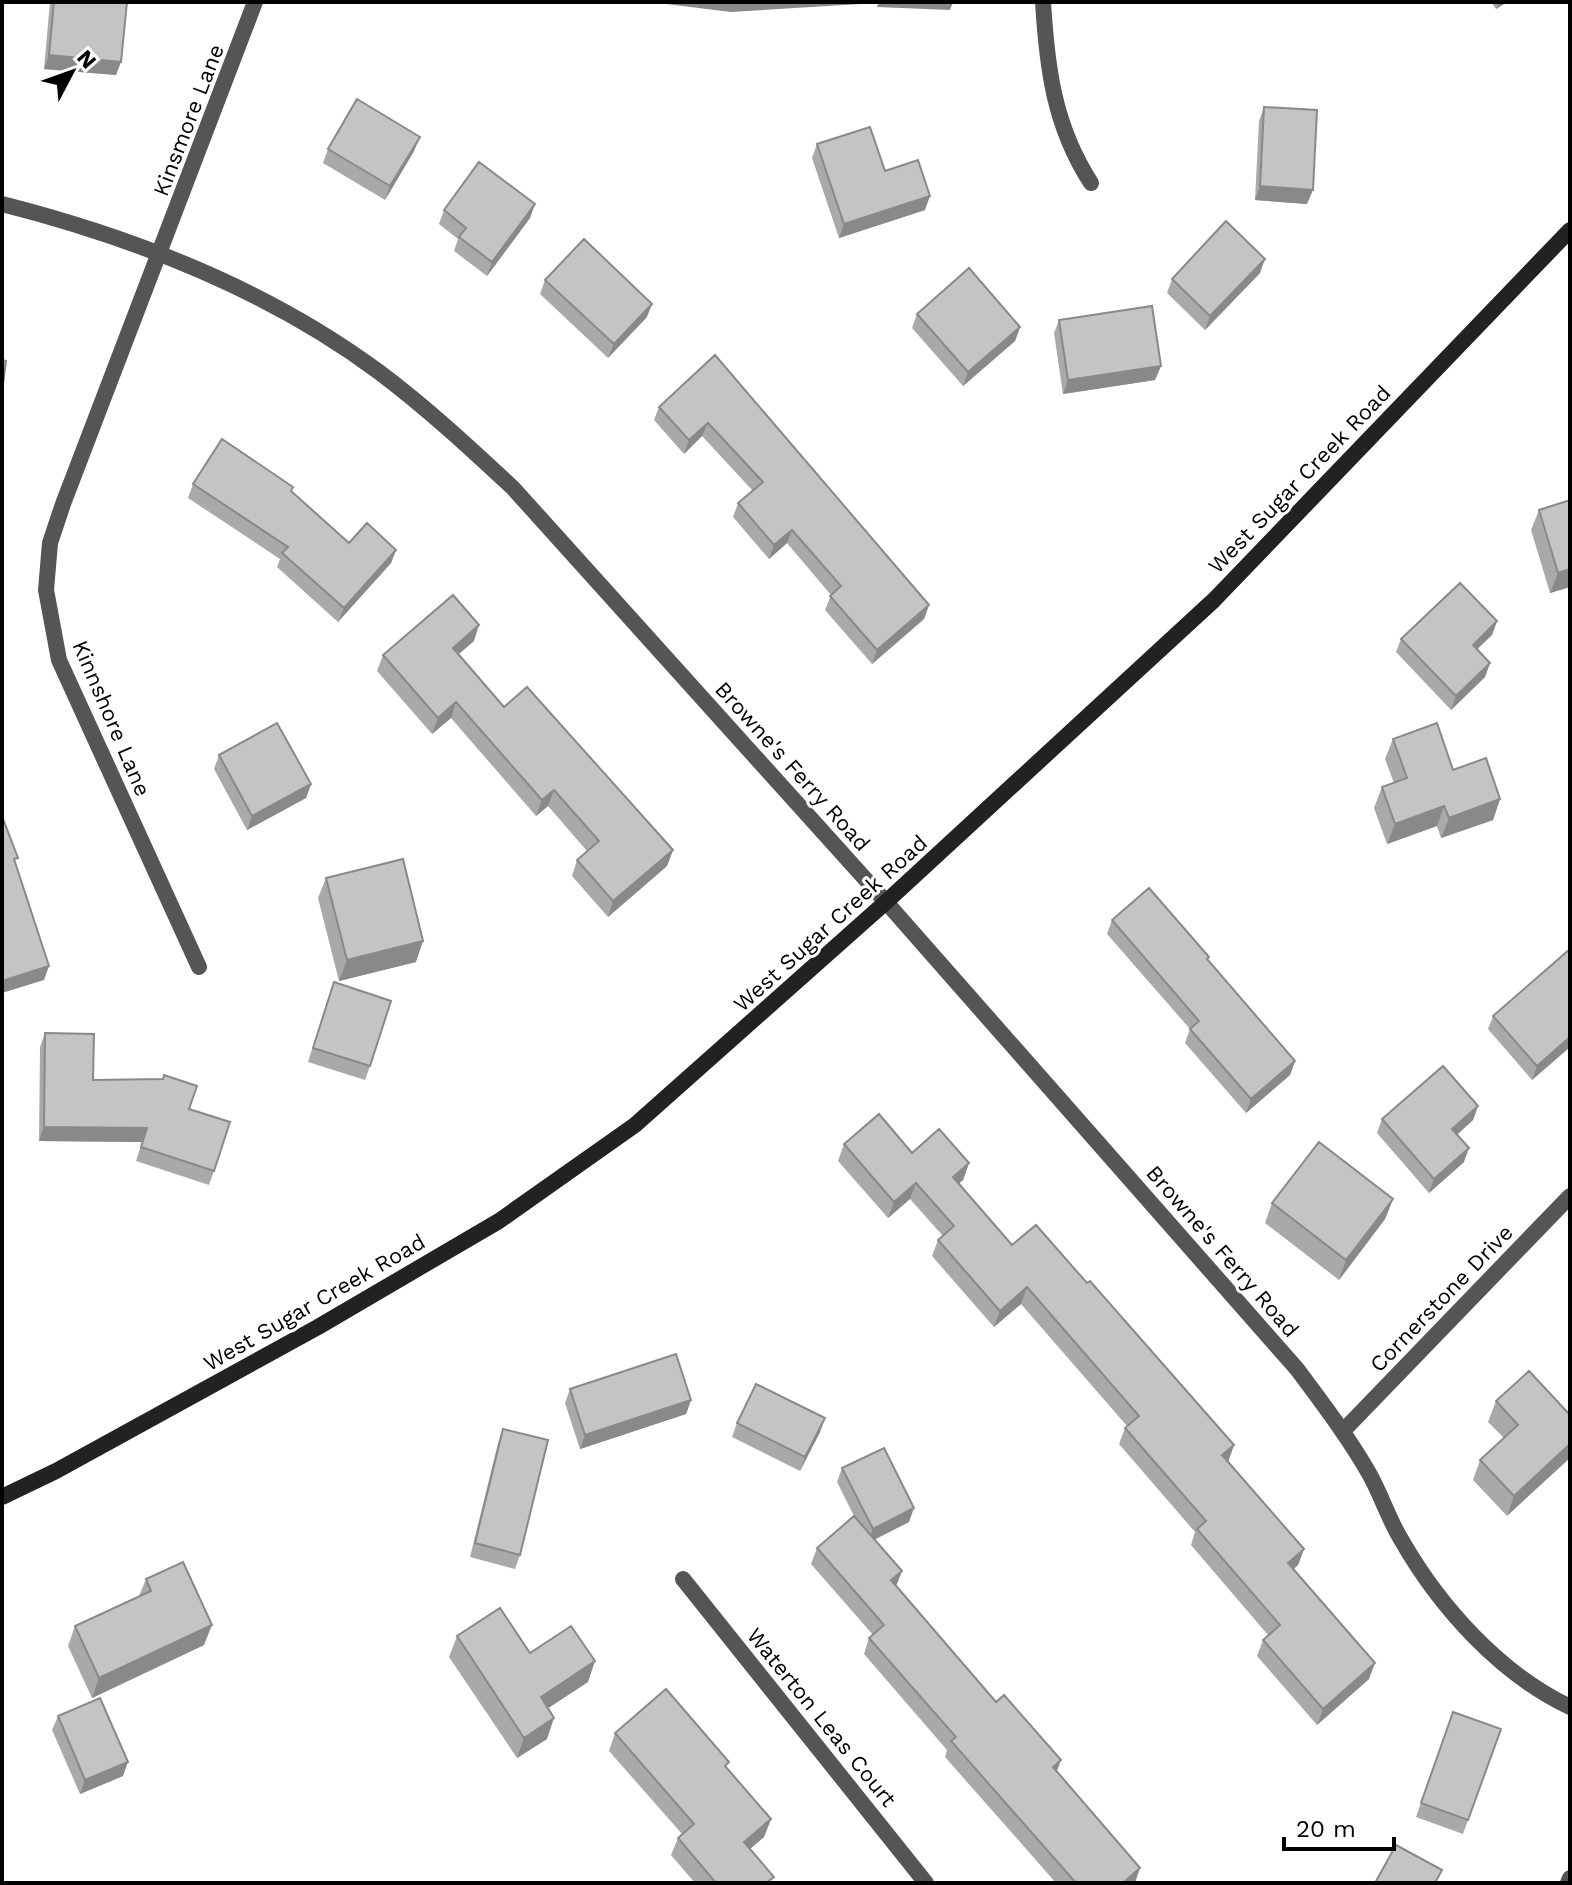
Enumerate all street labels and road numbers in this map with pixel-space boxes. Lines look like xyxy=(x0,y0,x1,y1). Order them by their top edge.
street label: Kinsmore Lane xyxy=(148,41,229,200)
street label: West Sugar Creek Road xyxy=(1203,380,1396,578)
street label: Kinnshore Lane xyxy=(67,637,156,800)
street label: Browne's Ferry Road xyxy=(710,677,875,856)
street label: West Sugar Creek Road xyxy=(729,830,932,1017)
street label: Browne's Ferry Road xyxy=(1141,1160,1304,1342)
street label: Cornerstone Drive xyxy=(1365,1220,1518,1377)
street label: West Sugar Creek Road xyxy=(199,1229,429,1376)
street label: Waterton Leas Court xyxy=(742,1623,901,1812)

